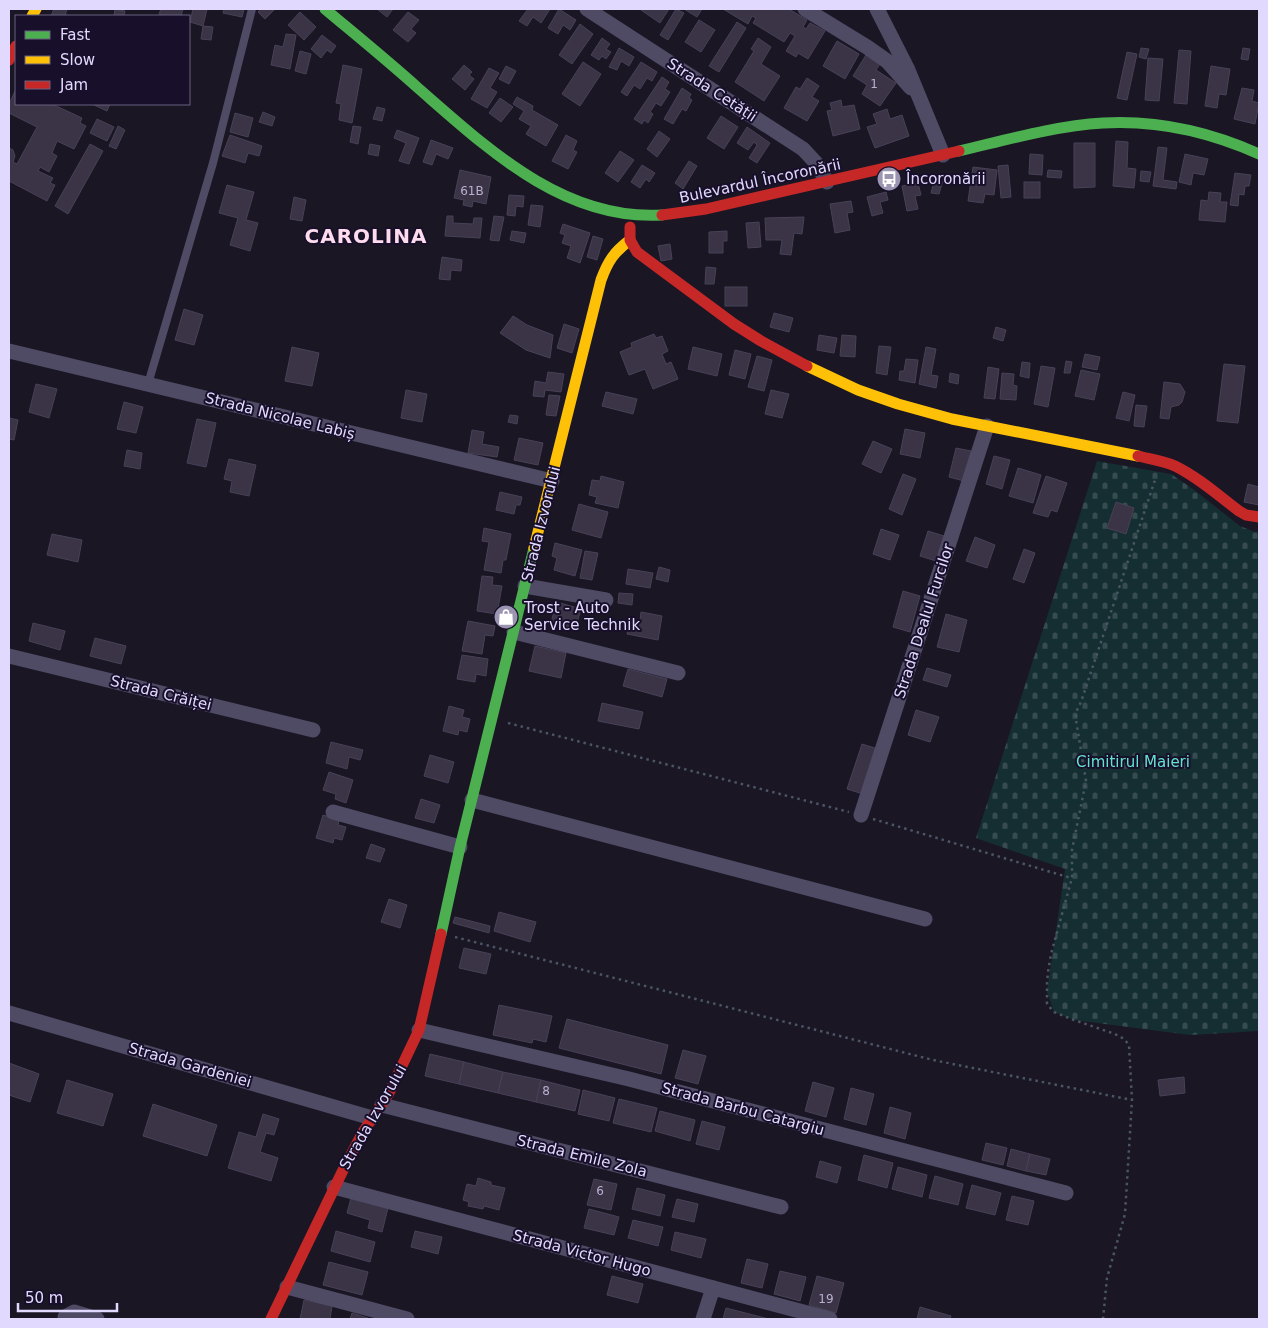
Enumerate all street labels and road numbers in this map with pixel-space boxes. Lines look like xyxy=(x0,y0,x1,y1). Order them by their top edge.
street label: Strada Cetății xyxy=(664,54,760,126)
street label: Bulevardul Încoronării xyxy=(677,154,842,207)
street label: Strada Nicolae Labiș xyxy=(203,389,357,443)
street label: Strada Izvorului xyxy=(518,465,564,583)
street label: Strada Dealul Furcilor xyxy=(890,540,958,701)
street label: Strada Crăiței xyxy=(109,672,213,714)
street label: Strada Gardeniei xyxy=(127,1039,253,1091)
street label: Strada Izvorului xyxy=(336,1061,410,1173)
street label: Strada Barbu Catargiu xyxy=(660,1079,826,1139)
street label: Strada Emile Zola xyxy=(515,1131,649,1181)
street label: Strada Victor Hugo xyxy=(511,1226,653,1280)

